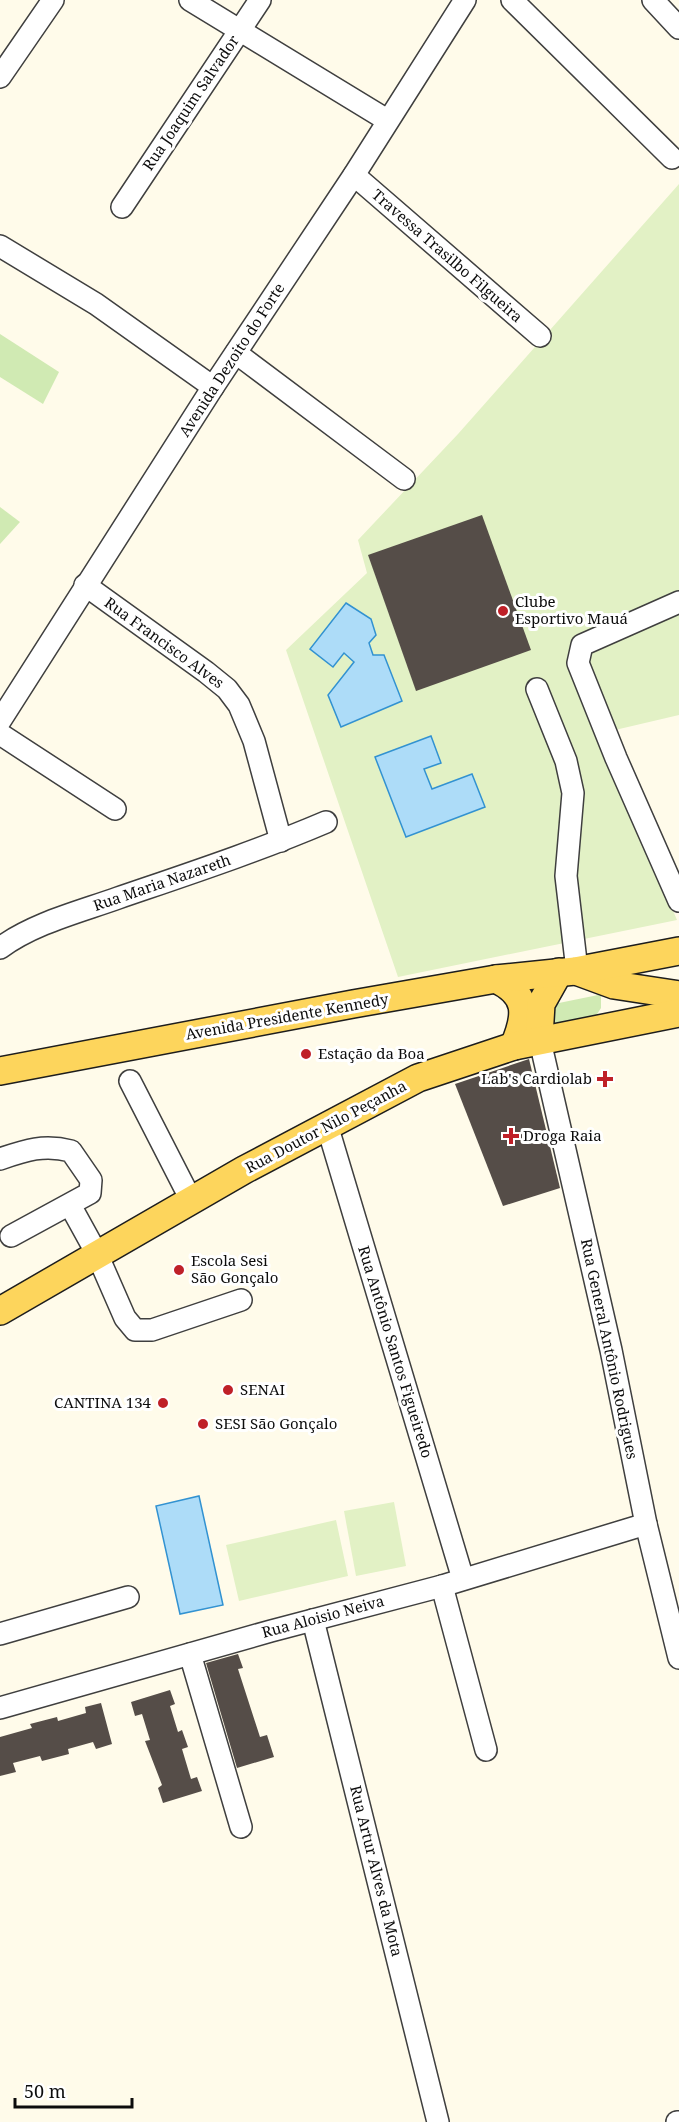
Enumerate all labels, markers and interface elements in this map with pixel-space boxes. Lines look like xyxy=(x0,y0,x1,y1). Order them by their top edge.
street label: Rua Joaquim Salvador xyxy=(137,31,243,174)
street label: Travessa Trasilbo Filgueira xyxy=(368,184,527,326)
street label: Avenida Dezoito do Forte xyxy=(174,279,288,440)
place label: Clube Esportivo Mauá xyxy=(515,591,628,628)
street label: Rua Francisco Alves xyxy=(101,592,229,692)
marker: Clube Esportivo Mauá xyxy=(496,604,510,618)
street label: Rua Maria Nazareth xyxy=(90,849,234,915)
street label: Avenida Presidente Kennedy xyxy=(184,988,390,1044)
place label: Estação da Boa xyxy=(318,1043,425,1063)
marker: Estação da Boa xyxy=(299,1047,313,1061)
place label: Lab's Cardiolab xyxy=(481,1068,592,1088)
marker: Lab's Cardiolab xyxy=(596,1070,614,1088)
street label: Rua Doutor Nilo Peçanha xyxy=(242,1075,410,1177)
place label: Droga Raia xyxy=(523,1125,602,1145)
marker: Droga Raia xyxy=(504,1129,518,1143)
street label: Rua General Antônio Rodrigues xyxy=(577,1237,643,1461)
street label: Rua Antônio Santos Figueiredo xyxy=(354,1243,438,1460)
place label: Escola Sesi São Gonçalo xyxy=(191,1250,278,1287)
marker: Escola Sesi São Gonçalo xyxy=(172,1263,186,1277)
place label: SENAI xyxy=(240,1379,285,1399)
marker: SENAI xyxy=(221,1383,235,1397)
place label: CANTINA 134 xyxy=(54,1392,152,1412)
marker: CANTINA 134 xyxy=(156,1396,170,1410)
place label: SESI São Gonçalo xyxy=(215,1413,337,1433)
marker: SESI São Gonçalo xyxy=(196,1417,210,1431)
street label: Rua Aloisio Neiva xyxy=(259,1590,386,1642)
street label: Rua Artur Alves da Mota xyxy=(346,1783,408,1958)
scale bar xyxy=(15,2071,132,2109)
text: 50 m xyxy=(24,2079,66,2103)

